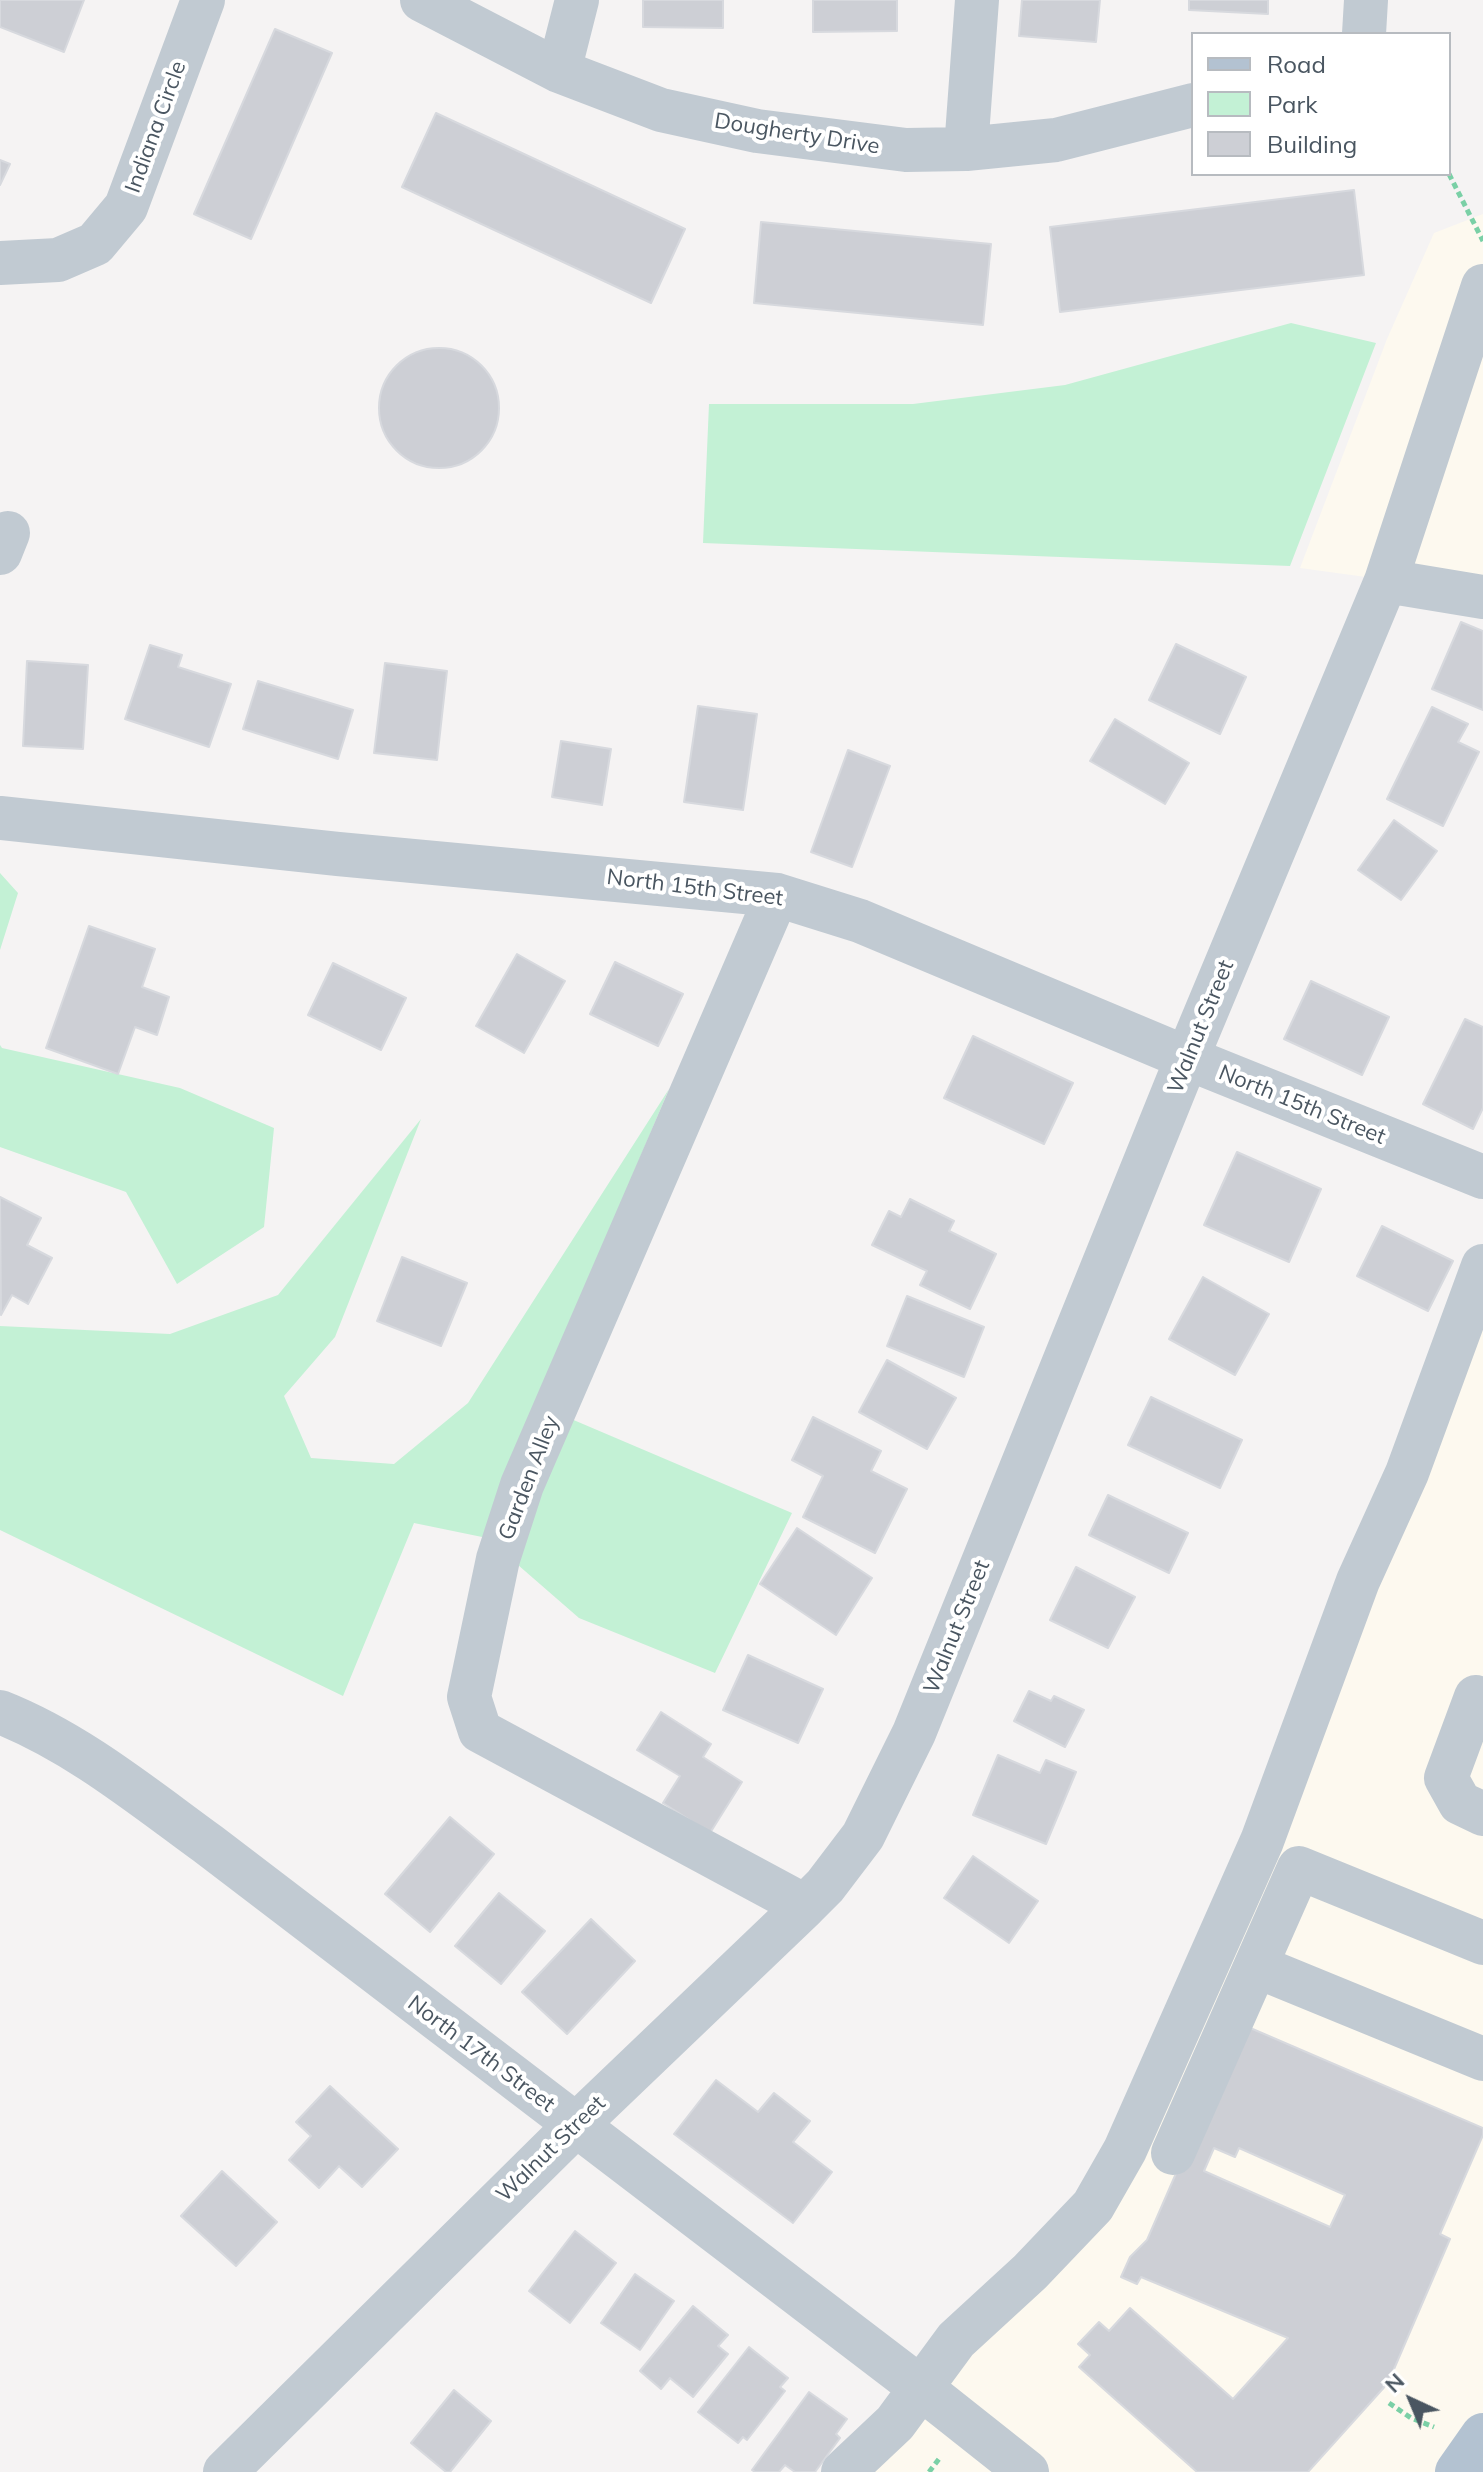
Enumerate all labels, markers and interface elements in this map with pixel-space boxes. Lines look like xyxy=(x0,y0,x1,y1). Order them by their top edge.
legend xyxy=(1191,32,1451,176)
text: Road xyxy=(1267,49,1326,79)
street label: Indiana Circle xyxy=(120,58,192,196)
text: Park xyxy=(1267,89,1318,119)
street label: Dougherty Drive xyxy=(713,108,881,160)
text: Building xyxy=(1267,129,1357,159)
street label: North 15th Street xyxy=(605,864,785,912)
street label: Walnut Street xyxy=(1162,956,1240,1098)
street label: North 15th Street xyxy=(1215,1060,1389,1150)
street label: Garden Alley xyxy=(493,1412,565,1544)
street label: Walnut Street xyxy=(918,1556,996,1698)
street label: North 17th Street xyxy=(402,1990,560,2118)
street label: Walnut Street xyxy=(491,2090,611,2208)
north arrow xyxy=(1371,2360,1451,2440)
text: N xyxy=(1379,2367,1410,2399)

